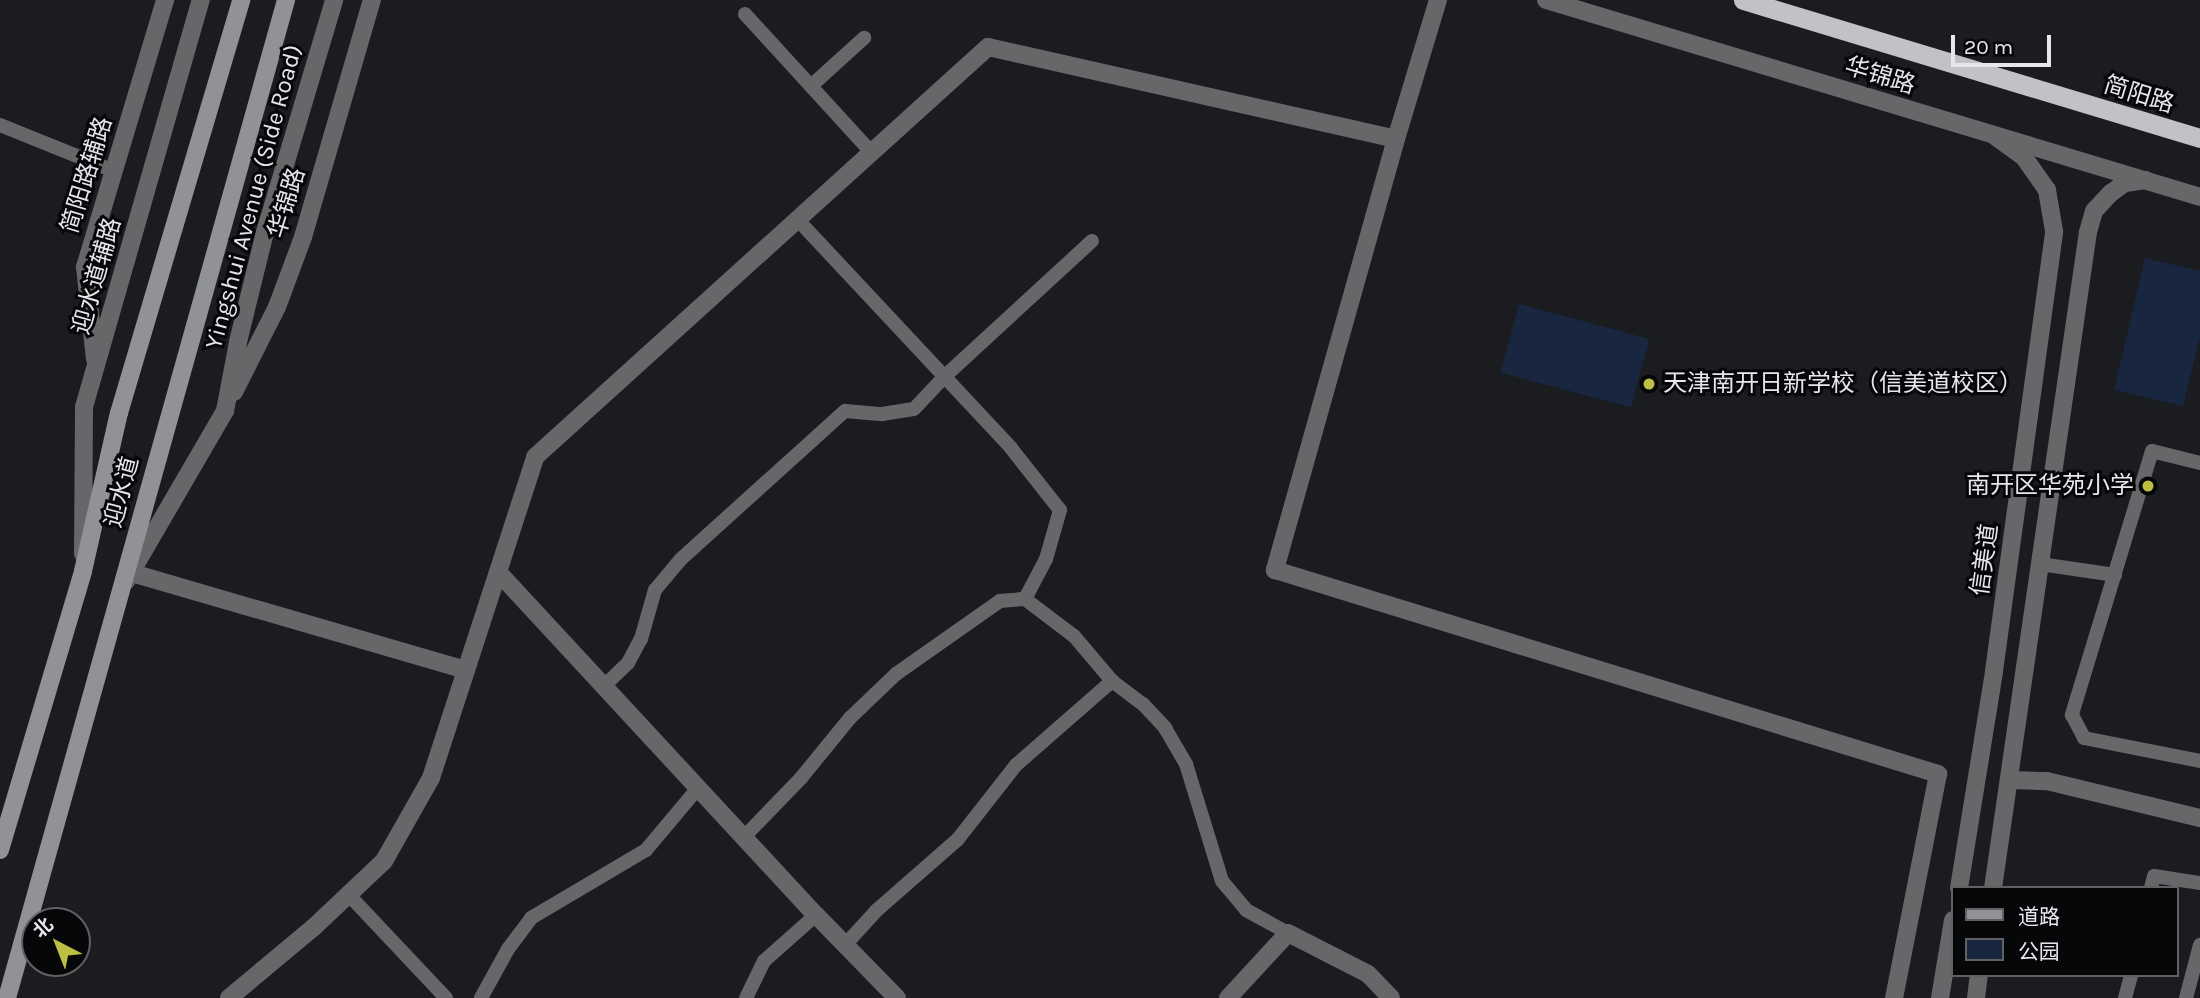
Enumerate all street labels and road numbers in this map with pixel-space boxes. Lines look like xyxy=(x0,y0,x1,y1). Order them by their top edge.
street label: Yingshui Avenue (Side Road) xyxy=(199,42,309,352)
street label: 华锦路 xyxy=(1841,52,1919,100)
street label: 简阳路 xyxy=(2100,71,2178,119)
street label: 简阳路辅路 xyxy=(56,113,118,237)
street label: 华锦路 xyxy=(263,164,311,242)
street label: 迎水道辅路 xyxy=(67,214,127,338)
street label: 迎水道 xyxy=(99,453,145,531)
street label: 信美道 xyxy=(1966,522,2004,598)

